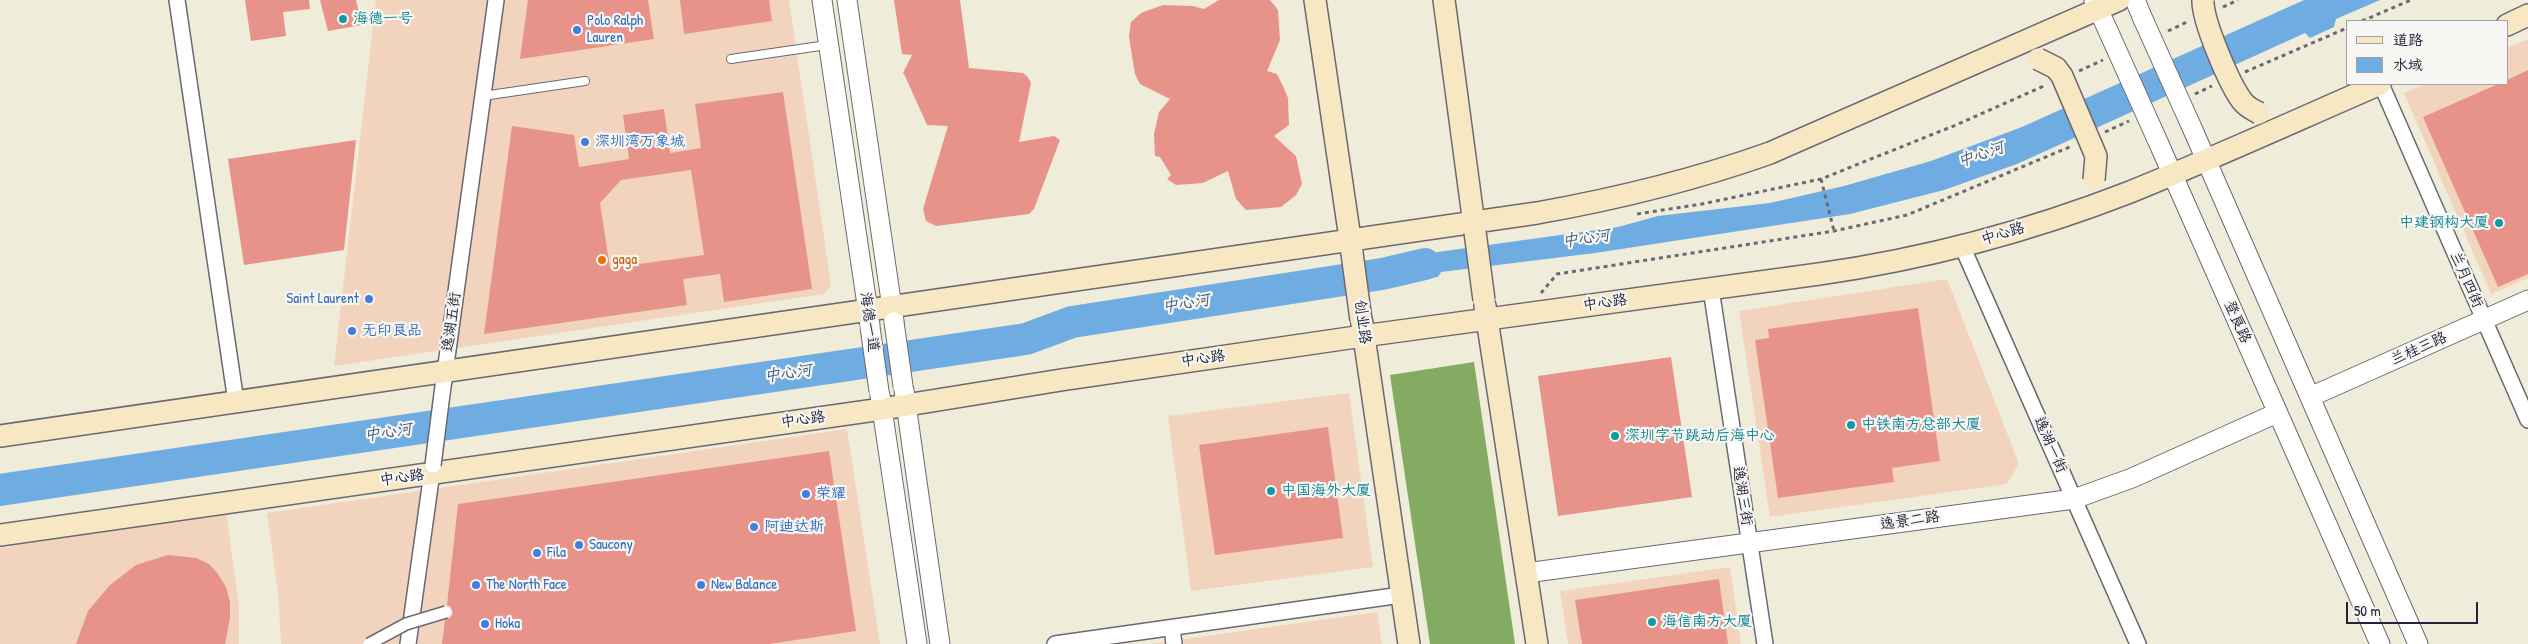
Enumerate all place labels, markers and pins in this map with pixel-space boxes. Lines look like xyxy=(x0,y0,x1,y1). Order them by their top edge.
place label: 海德一号 xyxy=(353,10,413,28)
place label: Polo Ralph Lauren xyxy=(587,12,643,47)
marker: 海德一号 xyxy=(337,13,349,25)
marker: Polo Ralph Lauren xyxy=(571,24,583,36)
place label: 深圳湾万象城 xyxy=(595,133,685,151)
marker: 深圳湾万象城 xyxy=(579,136,591,148)
place label: 中建钢构大厦 xyxy=(2399,214,2489,232)
marker: 中建钢构大厦 xyxy=(2493,217,2505,229)
place label: gaga xyxy=(612,251,637,269)
marker: gaga xyxy=(596,254,608,266)
place label: Saint Laurent xyxy=(286,290,359,308)
marker: Saint Laurent xyxy=(363,293,375,305)
place label: 无印良品 xyxy=(362,322,422,340)
marker: 无印良品 xyxy=(346,325,358,337)
place label: 中铁南方总部大厦 xyxy=(1861,416,1981,434)
marker: 中铁南方总部大厦 xyxy=(1845,419,1857,431)
place label: 深圳字节跳动后海中心 xyxy=(1625,427,1775,445)
marker: 深圳字节跳动后海中心 xyxy=(1609,430,1621,442)
place label: 中国海外大厦 xyxy=(1281,482,1371,500)
place label: 荣耀 xyxy=(816,485,846,503)
marker: 中国海外大厦 xyxy=(1265,485,1277,497)
marker: 荣耀 xyxy=(800,488,812,500)
place label: 阿迪达斯 xyxy=(764,518,824,536)
marker: 阿迪达斯 xyxy=(748,521,760,533)
place label: Saucony xyxy=(589,536,633,554)
marker: Saucony xyxy=(573,539,585,551)
place label: Fila xyxy=(547,544,566,562)
marker: Fila xyxy=(531,547,543,559)
place label: The North Face xyxy=(486,576,567,594)
place label: New Balance xyxy=(711,576,777,594)
marker: The North Face xyxy=(470,579,482,591)
marker: New Balance xyxy=(695,579,707,591)
place label: 海信南方大厦 xyxy=(1662,613,1752,631)
place label: Hoka xyxy=(495,615,520,633)
marker: 海信南方大厦 xyxy=(1646,616,1658,628)
marker: Hoka xyxy=(479,618,491,630)

